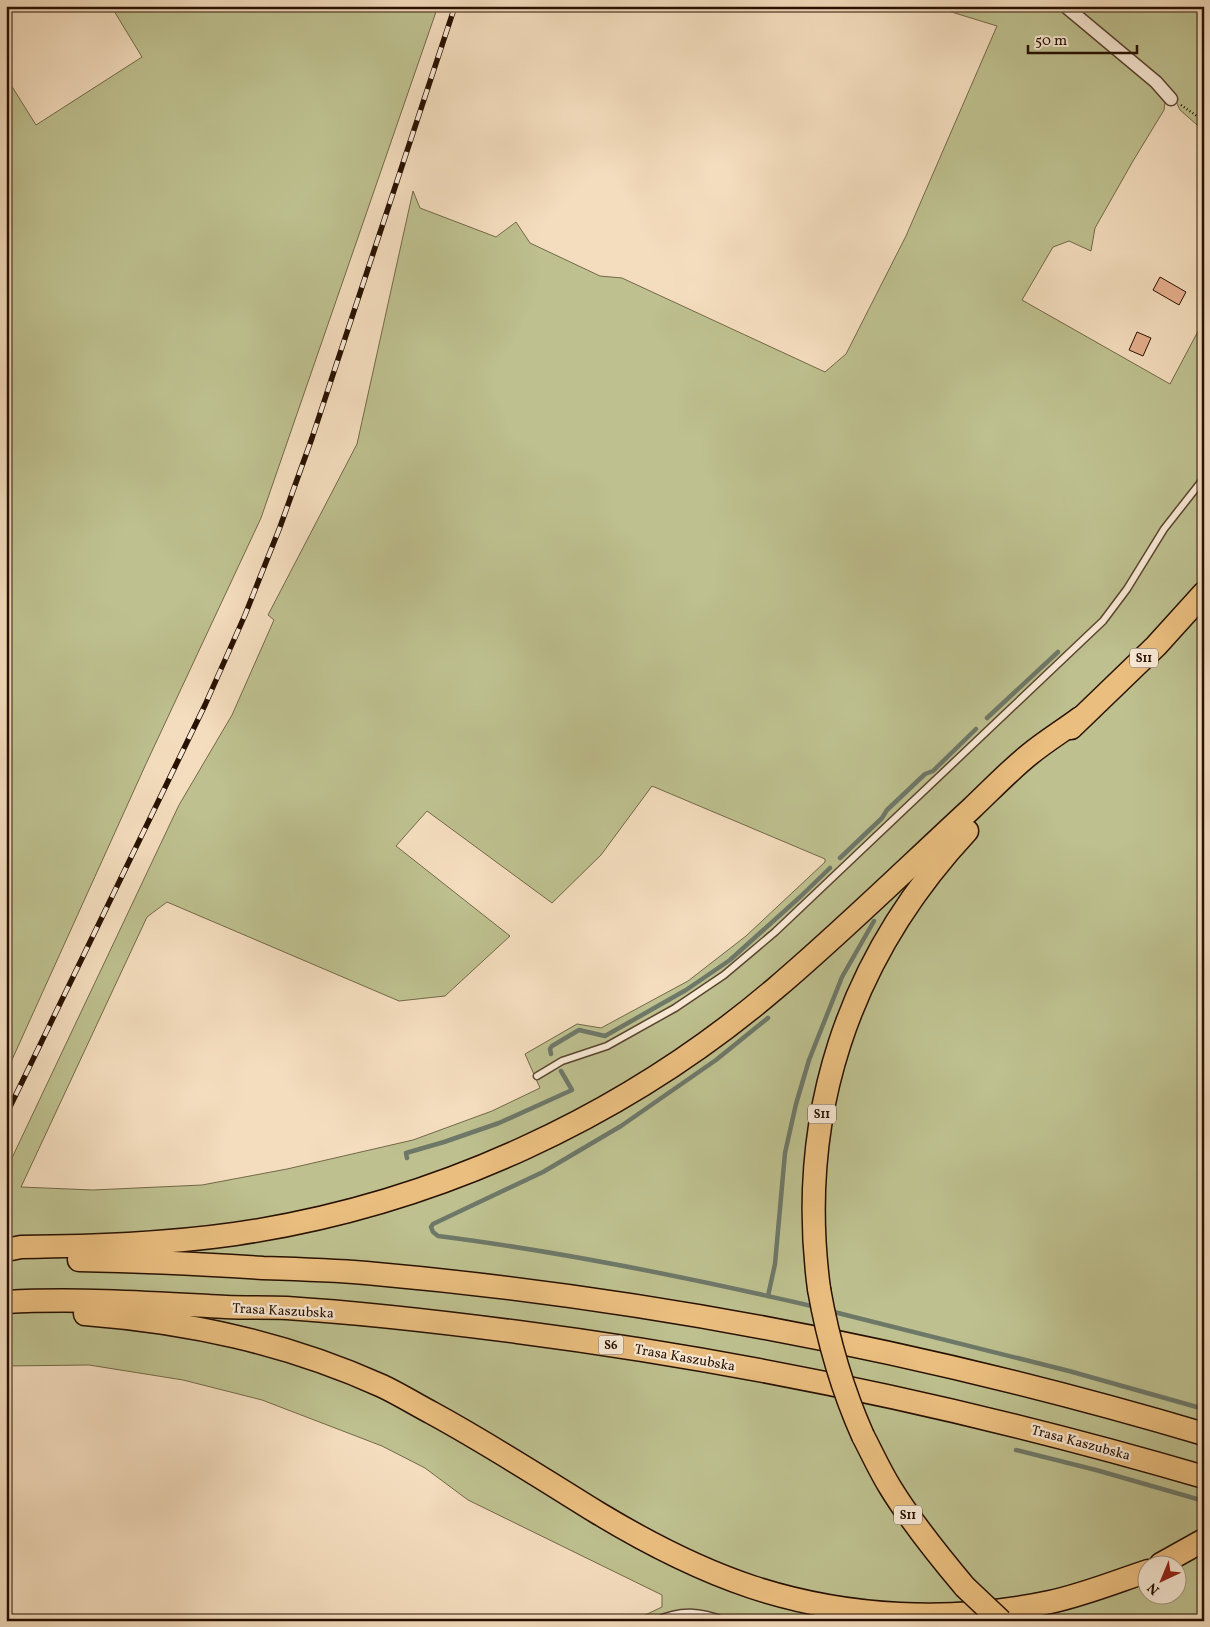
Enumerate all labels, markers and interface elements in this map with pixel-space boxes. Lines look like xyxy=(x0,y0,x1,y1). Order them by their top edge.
scale bar xyxy=(1028,22,1136,54)
text: 50 m xyxy=(1035,31,1067,52)
road number: S11 xyxy=(1130,648,1158,668)
road number: S11 xyxy=(808,1104,836,1124)
street label: Trasa Kaszubska xyxy=(232,1299,334,1324)
road number: S6 xyxy=(598,1336,624,1354)
street label: Trasa Kaszubska xyxy=(633,1340,737,1377)
street label: Trasa Kaszubska xyxy=(1029,1421,1132,1466)
road number: S11 xyxy=(894,1506,922,1524)
north arrow xyxy=(1138,1554,1188,1604)
text: N xyxy=(1144,1578,1164,1599)

